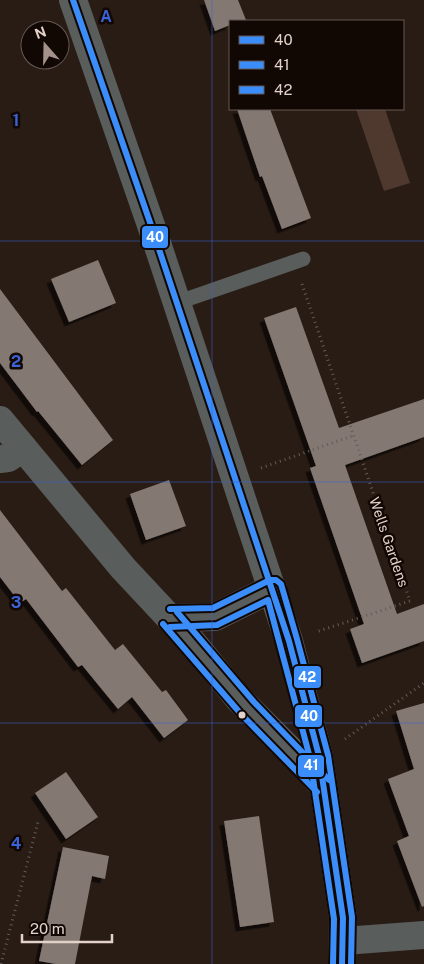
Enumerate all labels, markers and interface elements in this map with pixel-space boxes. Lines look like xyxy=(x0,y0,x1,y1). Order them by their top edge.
text: A xyxy=(100,7,112,26)
north arrow xyxy=(20,20,70,70)
legend xyxy=(229,20,404,110)
text: N xyxy=(33,23,48,42)
text: 40 xyxy=(274,31,293,48)
text: 41 xyxy=(274,56,290,73)
text: 42 xyxy=(274,81,292,98)
text: 1 xyxy=(13,111,19,130)
line badge: 40 xyxy=(141,225,169,249)
text: 40 xyxy=(146,229,164,245)
text: 2 xyxy=(11,352,21,371)
street label: Wells Gardens xyxy=(366,495,412,589)
text: 3 xyxy=(11,593,21,612)
line badge: 42 xyxy=(293,665,322,689)
text: 42 xyxy=(298,669,316,685)
line badge: 40 xyxy=(294,704,323,728)
text: 40 xyxy=(300,708,318,724)
unlabelled marker xyxy=(237,710,247,720)
line badge: 41 xyxy=(297,754,325,778)
text: 41 xyxy=(303,757,319,773)
text: 4 xyxy=(11,834,22,853)
scale bar xyxy=(22,912,112,944)
text: 20 m xyxy=(30,920,65,937)

